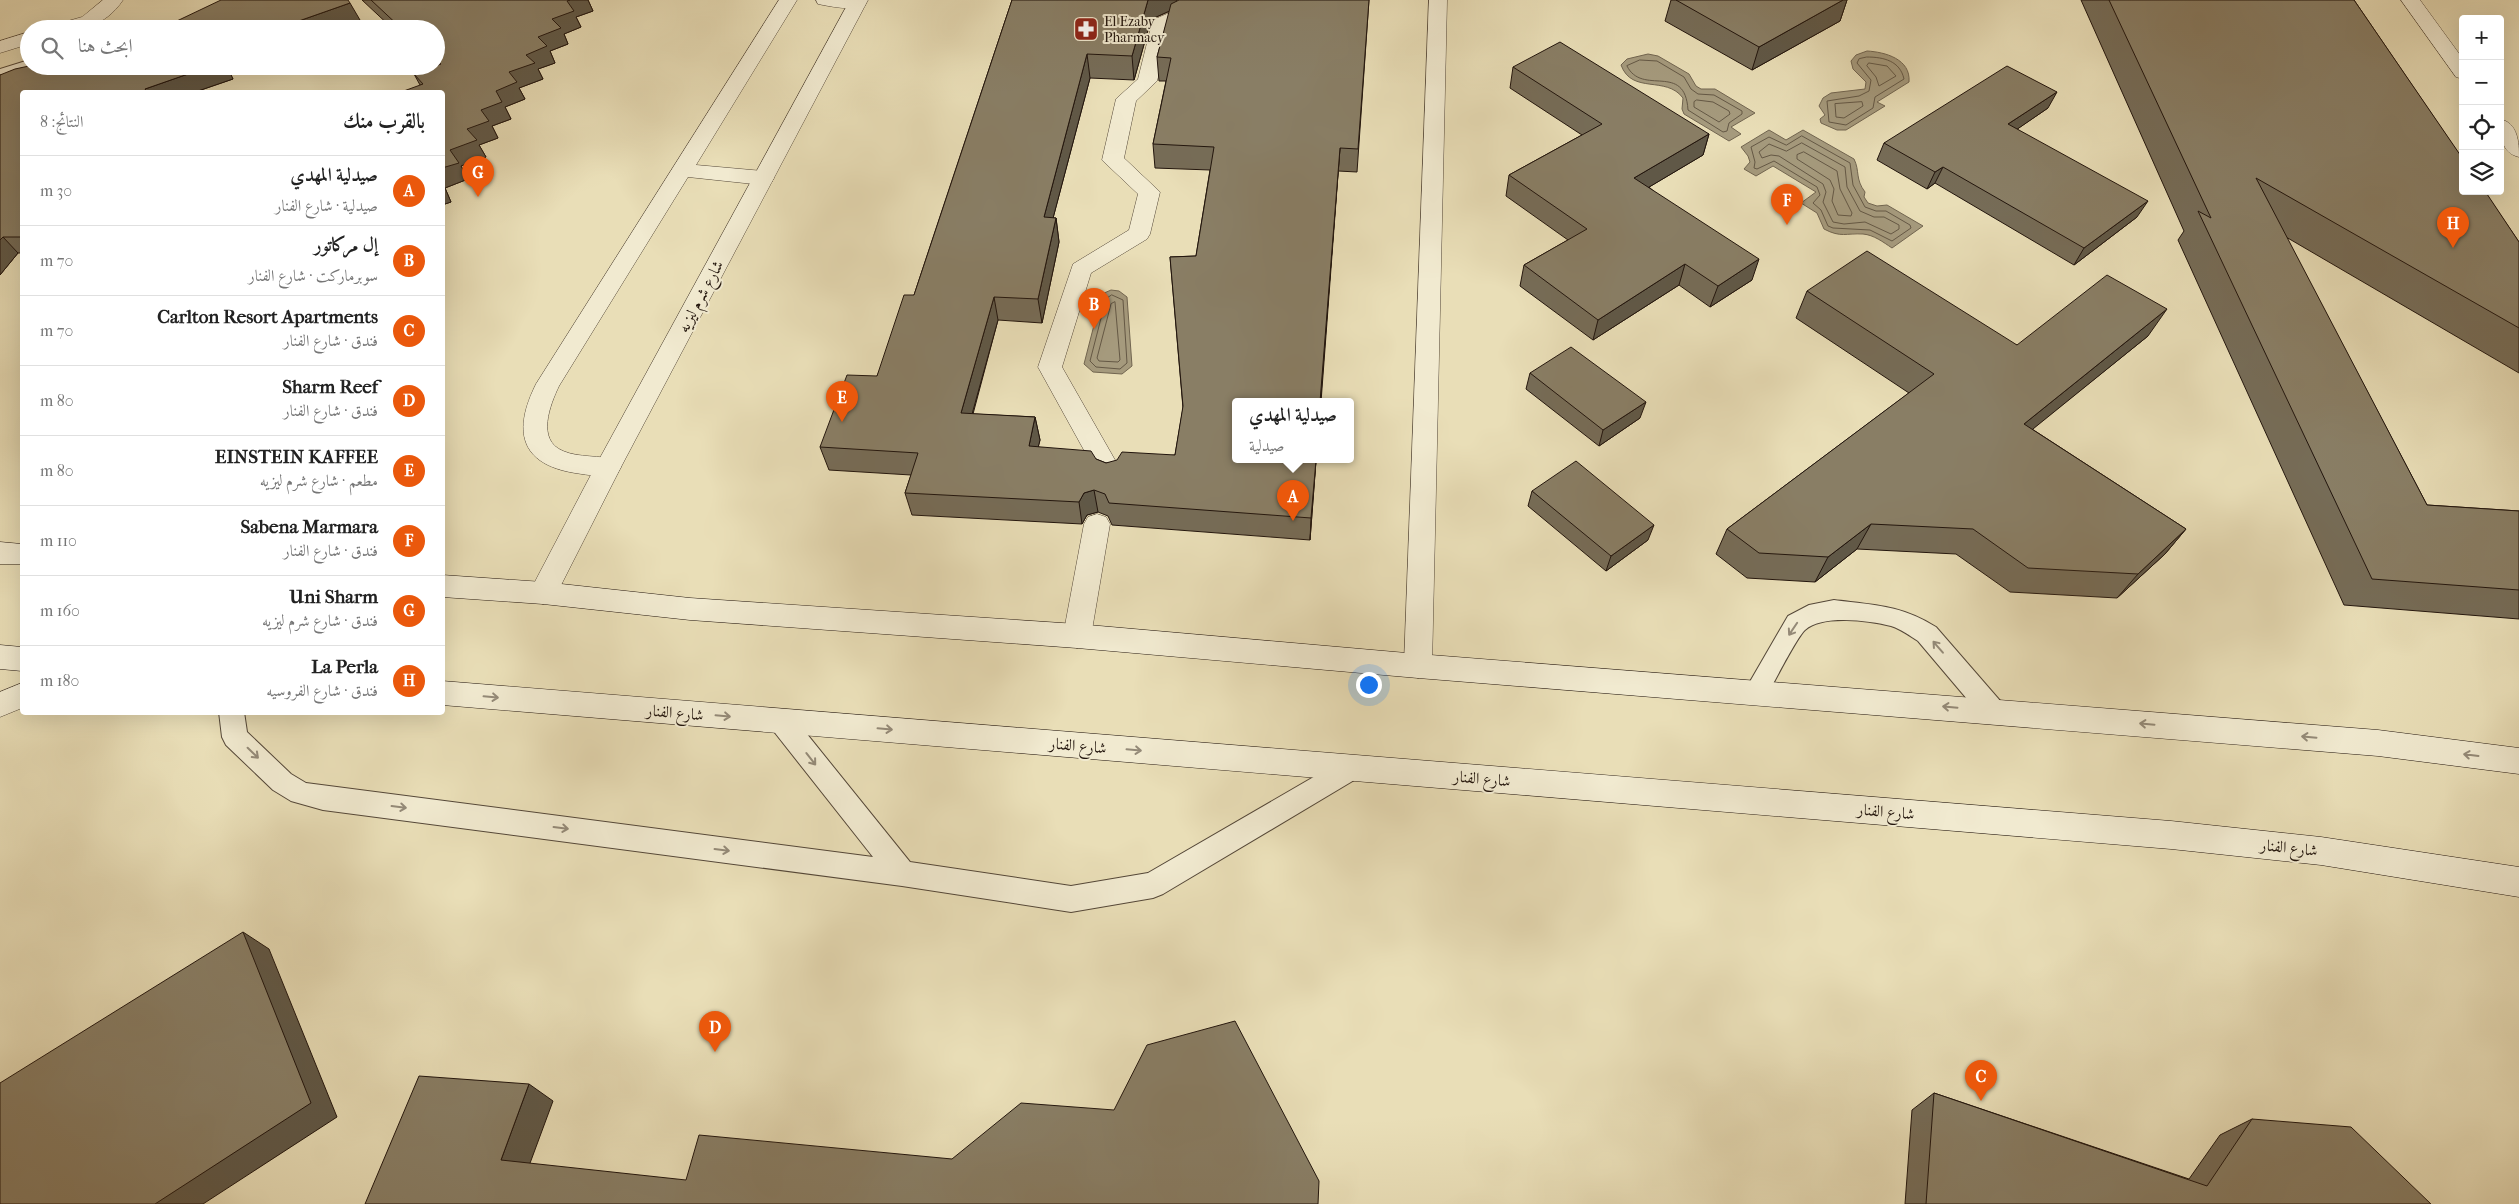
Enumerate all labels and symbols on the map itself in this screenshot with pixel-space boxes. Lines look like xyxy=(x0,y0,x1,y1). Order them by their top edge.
place label: El Ezaby Pharmacy xyxy=(1104,13,1165,46)
pharmacy icon: El Ezaby Pharmacy xyxy=(1073,16,1099,42)
pin: G xyxy=(462,156,494,197)
pin: F xyxy=(1771,184,1803,225)
pin: H xyxy=(2437,207,2469,248)
street label: شارع شرم ليزيه xyxy=(674,257,732,338)
pin: B xyxy=(1078,288,1110,329)
pin: E xyxy=(826,381,858,422)
pin: A xyxy=(1277,480,1309,521)
one-way arrow xyxy=(1788,622,1798,636)
one-way arrow xyxy=(1933,641,1944,654)
your location xyxy=(1356,672,1382,698)
one-way arrow xyxy=(483,692,499,702)
street label: شارع الفنار xyxy=(643,700,704,728)
one-way arrow xyxy=(1943,702,1959,712)
one-way arrow xyxy=(715,711,731,721)
one-way arrow xyxy=(2139,719,2155,728)
one-way arrow xyxy=(876,725,892,734)
street label: شارع الفنار xyxy=(1046,733,1107,761)
one-way arrow xyxy=(2301,733,2317,742)
one-way arrow xyxy=(1126,745,1142,755)
one-way arrow xyxy=(246,747,258,759)
one-way arrow xyxy=(2463,750,2479,760)
one-way arrow xyxy=(806,752,817,765)
street label: شارع الفنار xyxy=(1450,766,1511,794)
street label: شارع الفنار xyxy=(1854,799,1915,827)
one-way arrow xyxy=(391,803,407,813)
one-way arrow xyxy=(552,824,568,834)
street label: شارع الفنار xyxy=(2257,835,2319,864)
one-way arrow xyxy=(713,845,729,855)
pin: D xyxy=(699,1011,731,1052)
pin: C xyxy=(1965,1060,1997,1101)

